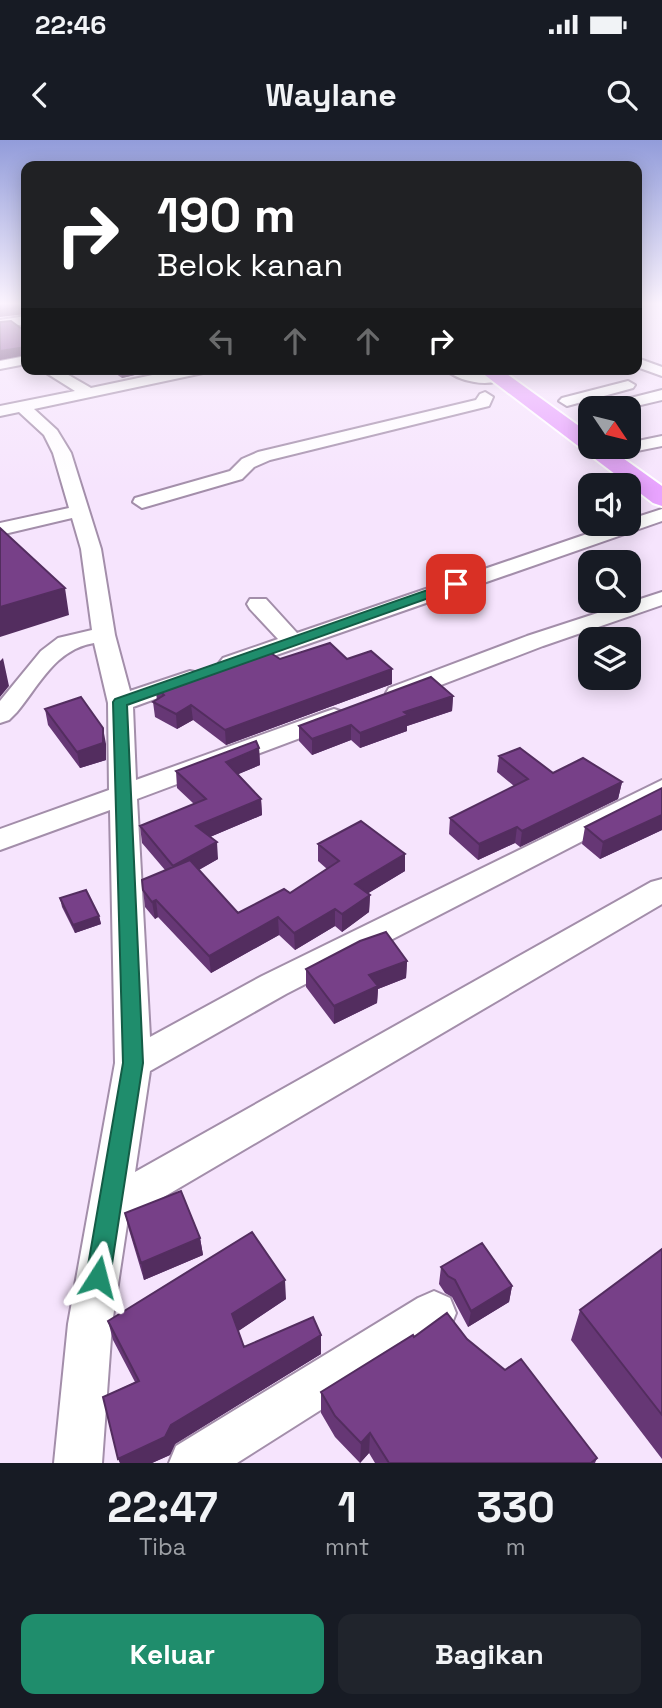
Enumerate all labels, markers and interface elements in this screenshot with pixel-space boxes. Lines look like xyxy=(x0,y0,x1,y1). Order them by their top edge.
text: 22:46 xyxy=(35,8,106,42)
text: Waylane xyxy=(265,75,397,115)
icon: back xyxy=(21,76,59,114)
icon: search xyxy=(603,76,641,114)
text: 190 m xyxy=(157,184,295,246)
icon: right xyxy=(42,189,133,280)
text: Belok kanan xyxy=(157,245,343,285)
icon: left xyxy=(203,322,241,360)
icon: ahead xyxy=(276,322,314,360)
icon: ahead xyxy=(349,322,387,360)
icon: right xyxy=(422,322,460,360)
north arrow xyxy=(578,396,640,458)
map controls xyxy=(578,396,641,690)
button: sound xyxy=(578,473,641,536)
button: search xyxy=(578,550,641,613)
pin xyxy=(426,554,486,614)
icon: arrive xyxy=(437,565,475,603)
button: layers xyxy=(578,627,641,690)
position arrow xyxy=(61,1240,135,1314)
text: 22:47 xyxy=(107,1481,218,1534)
text: 1 xyxy=(338,1481,357,1534)
text: 330 xyxy=(476,1481,555,1534)
text: Tiba xyxy=(139,1532,186,1562)
text: mnt xyxy=(325,1532,369,1562)
text: m xyxy=(506,1532,525,1562)
button: Keluar xyxy=(21,1614,324,1694)
button: Bagikan xyxy=(338,1614,641,1694)

